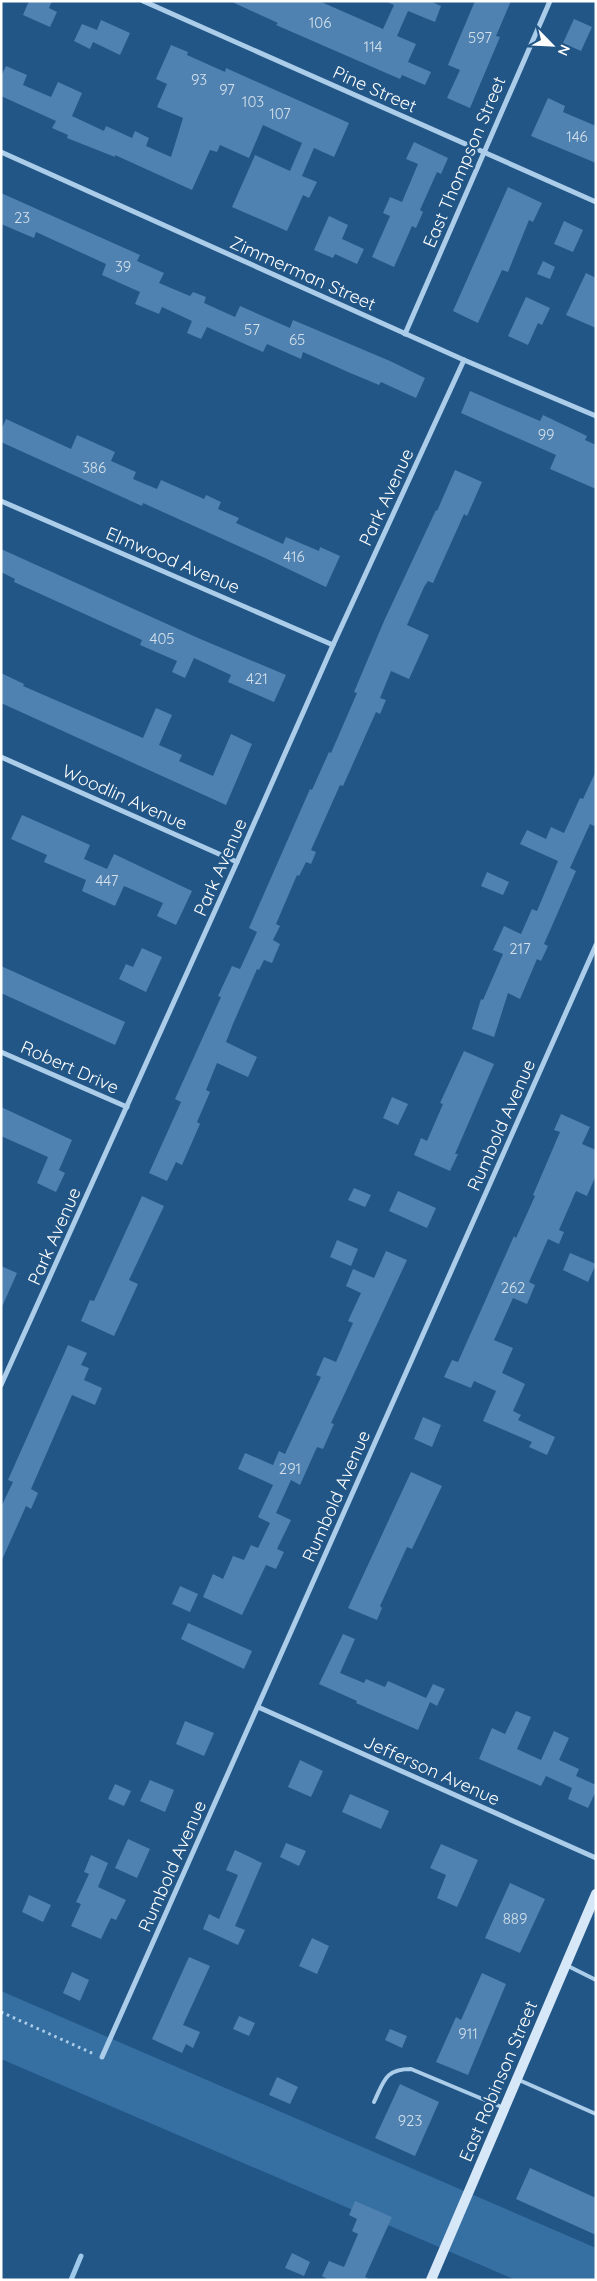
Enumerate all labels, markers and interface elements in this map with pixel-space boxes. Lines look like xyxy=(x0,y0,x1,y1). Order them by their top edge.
house number: 106 xyxy=(309,13,331,32)
north arrow xyxy=(527,20,577,70)
house number: 597 xyxy=(468,28,492,47)
house number: 114 xyxy=(364,37,382,56)
text: N xyxy=(554,42,574,59)
street label: Pine Street xyxy=(330,60,420,118)
house number: 93 xyxy=(191,70,207,89)
street label: East Thompson Street xyxy=(418,73,510,251)
house number: 97 xyxy=(219,80,235,99)
house number: 103 xyxy=(242,92,264,111)
house number: 107 xyxy=(269,104,291,123)
house number: 146 xyxy=(566,127,588,146)
house number: 23 xyxy=(14,208,30,227)
street label: Zimmerman Street xyxy=(227,231,379,315)
house number: 39 xyxy=(115,257,131,276)
house number: 57 xyxy=(244,320,260,339)
house number: 65 xyxy=(289,330,305,349)
house number: 99 xyxy=(538,425,554,444)
street label: Park Avenue xyxy=(353,445,419,549)
house number: 386 xyxy=(82,458,106,477)
street label: Elmwood Avenue xyxy=(102,521,244,599)
house number: 416 xyxy=(283,547,305,566)
house number: 405 xyxy=(149,629,175,648)
house number: 421 xyxy=(246,669,268,688)
street label: Woodlin Avenue xyxy=(59,759,191,835)
street label: Park Avenue xyxy=(188,815,252,919)
house number: 447 xyxy=(95,871,119,890)
house number: 217 xyxy=(509,939,531,958)
street label: Robert Drive xyxy=(17,1035,123,1099)
street label: Rumbold Avenue xyxy=(462,1056,540,1194)
street label: Park Avenue xyxy=(22,1184,86,1288)
house number: 262 xyxy=(501,1278,525,1297)
street label: Rumbold Avenue xyxy=(297,1427,375,1565)
house number: 291 xyxy=(279,1459,301,1478)
street label: Jefferson Avenue xyxy=(360,1730,504,1810)
street label: Rumbold Avenue xyxy=(133,1797,211,1935)
house number: 889 xyxy=(503,1909,527,1928)
street label: East Robinson Street xyxy=(454,1997,542,2165)
house number: 911 xyxy=(458,2024,478,2043)
house number: 923 xyxy=(398,2111,422,2130)

